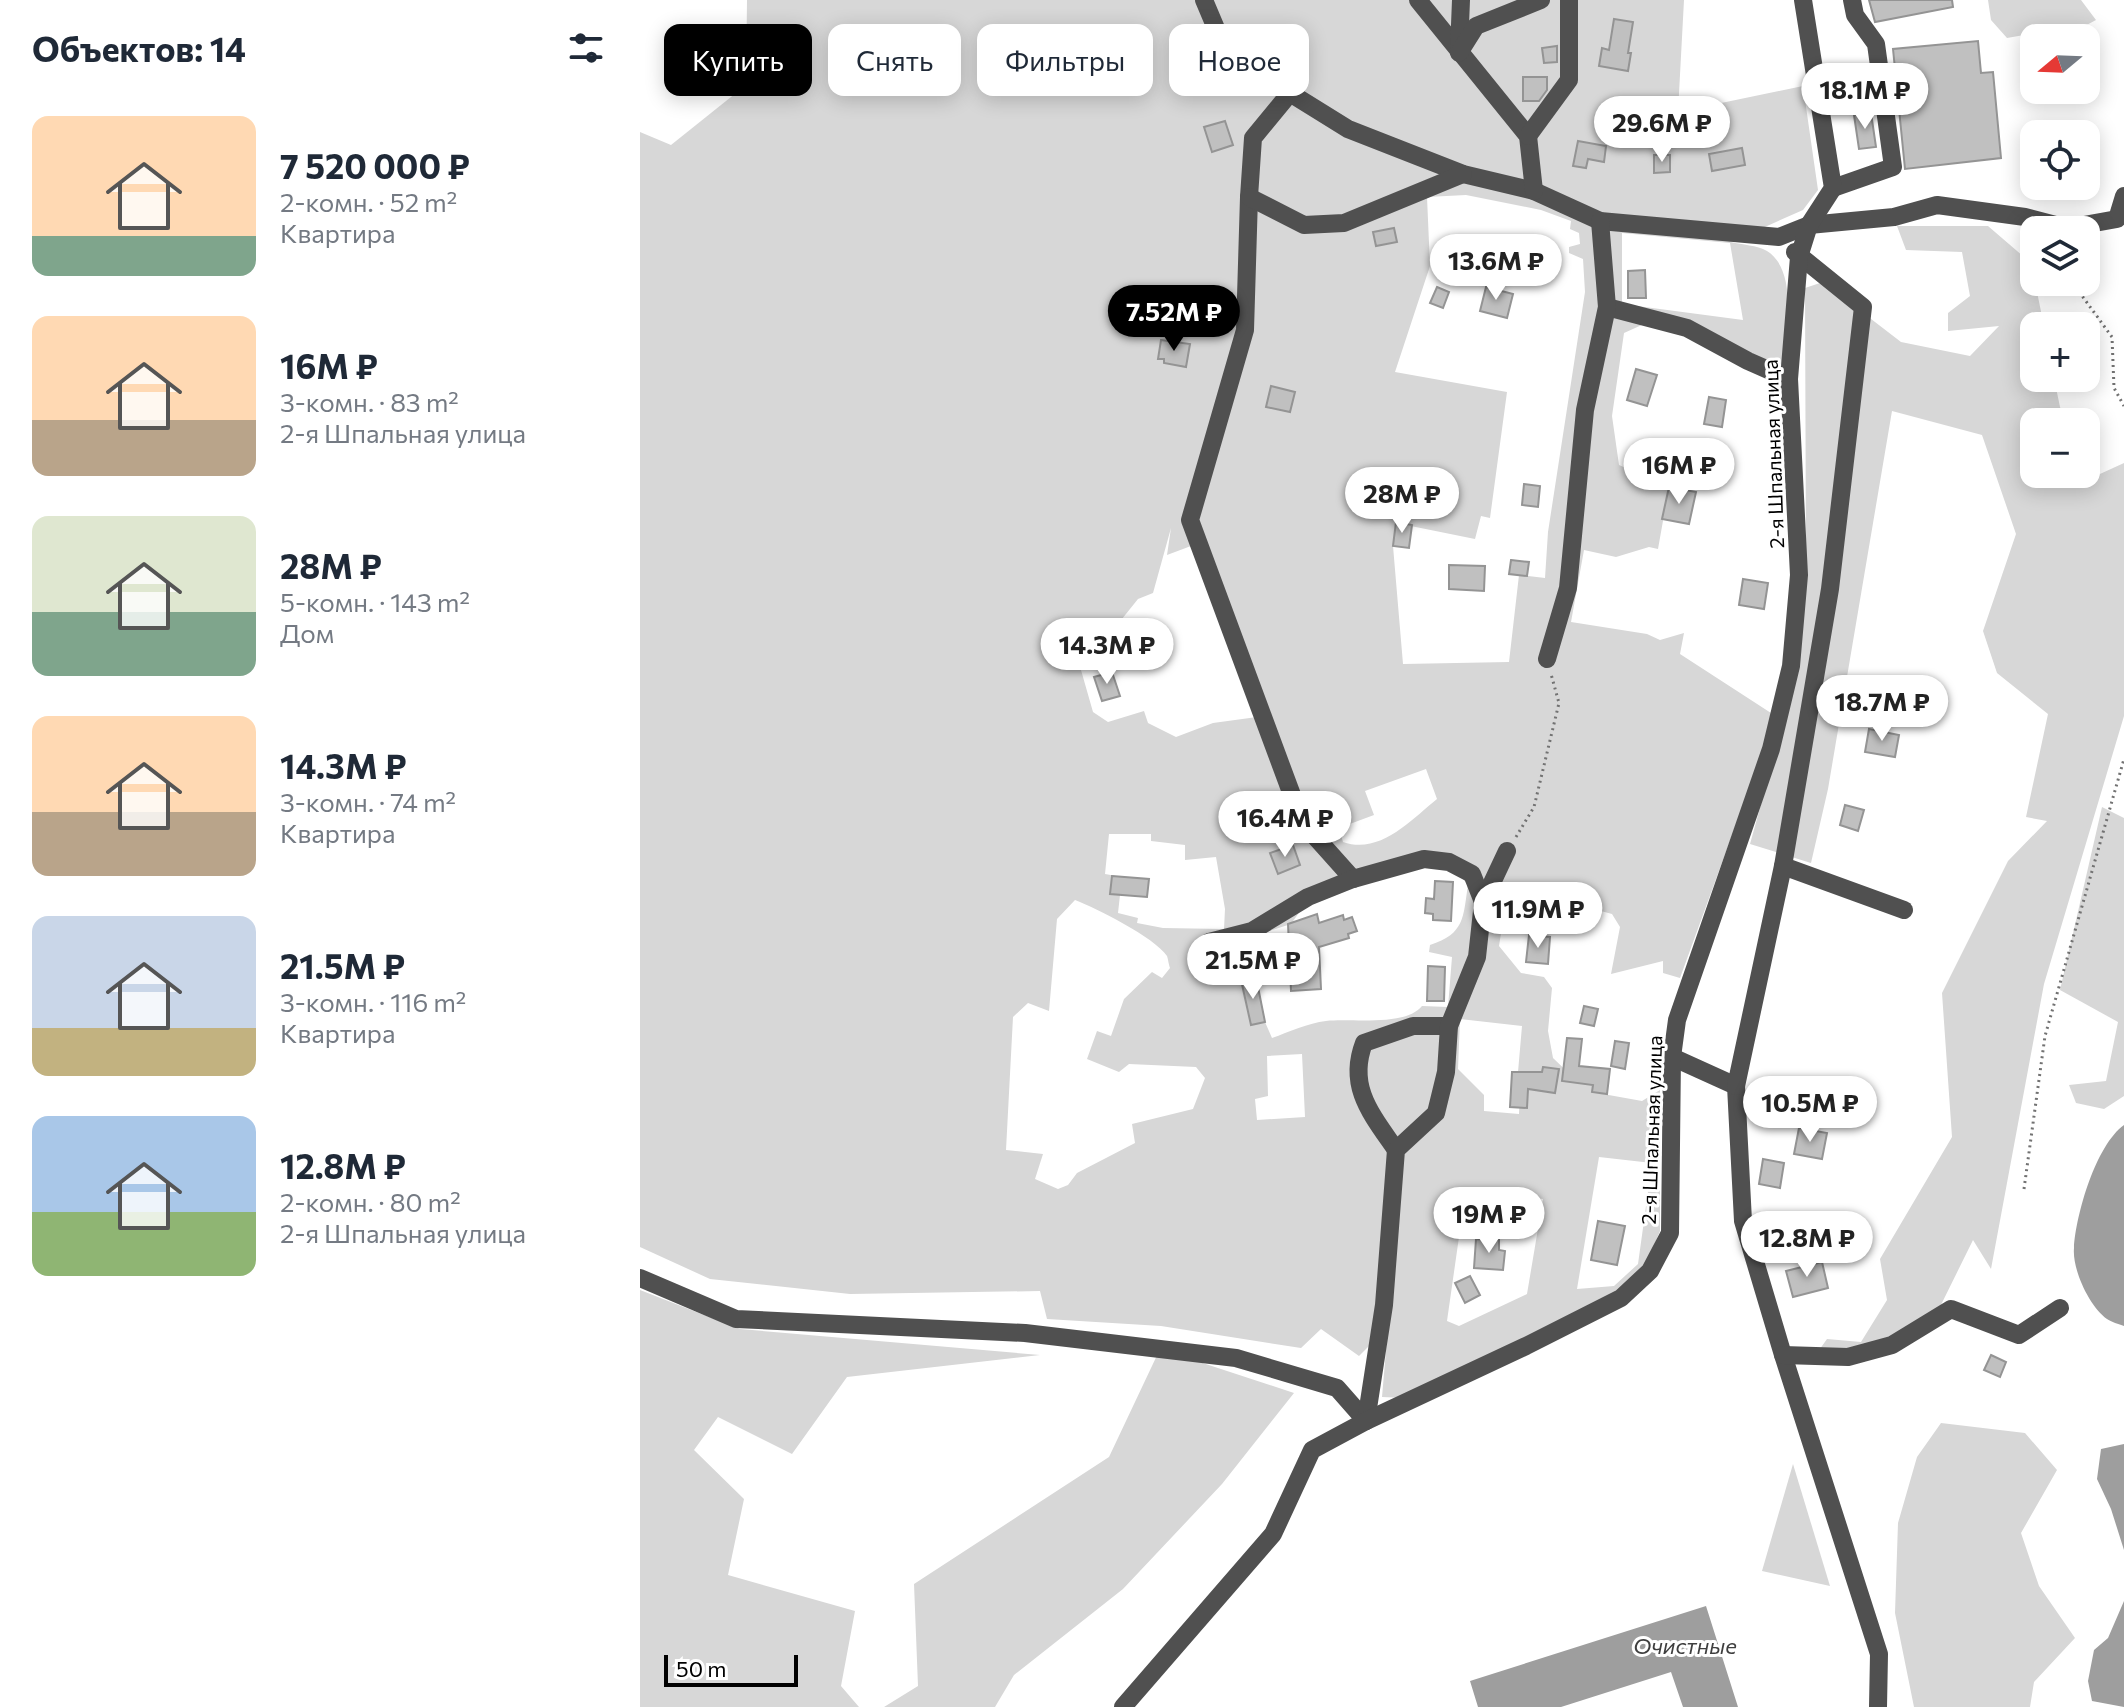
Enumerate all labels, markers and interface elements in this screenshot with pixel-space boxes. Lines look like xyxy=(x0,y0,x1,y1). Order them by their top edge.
chip: Купить xyxy=(664,24,812,96)
chip: Снять xyxy=(828,24,961,96)
chip: Фильтры xyxy=(977,24,1153,96)
chip: Новое xyxy=(1169,24,1309,96)
north arrow xyxy=(2020,24,2100,104)
map controls xyxy=(2020,24,2100,488)
icon: filters xyxy=(564,26,608,70)
text: Объектов: 14 xyxy=(32,27,246,69)
pin: 18.1M ₽ xyxy=(1791,63,1939,131)
text: 18.1M ₽ xyxy=(1819,73,1911,104)
pin: 29.6M ₽ xyxy=(1588,96,1736,164)
text: 29.6M ₽ xyxy=(1612,106,1712,137)
button: locate xyxy=(2020,120,2100,200)
text: 7 520 000 ₽ xyxy=(280,144,470,186)
icon: home xyxy=(96,148,192,244)
text: 2-комн. · 52 m² xyxy=(280,186,457,217)
button: layers xyxy=(2020,216,2100,296)
text: Квартира xyxy=(280,217,396,248)
pin: 13.6M ₽ xyxy=(1422,234,1570,302)
text: 13.6M ₽ xyxy=(1448,244,1544,275)
pin: 7.52M ₽ xyxy=(1100,285,1248,353)
text: 7.52M ₽ xyxy=(1126,295,1222,326)
button: + xyxy=(2020,312,2100,392)
text: 16M ₽ xyxy=(280,344,378,386)
icon: home xyxy=(96,348,192,444)
street label: 2-я Шпальная улица xyxy=(1758,359,1788,549)
text: 3-комн. · 83 m² xyxy=(280,386,459,417)
button: − xyxy=(2020,408,2100,488)
text: 2-я Шпальная улица xyxy=(280,417,526,448)
pin: 16M ₽ xyxy=(1623,438,1735,506)
text: 16M ₽ xyxy=(1642,448,1716,479)
pin: 28M ₽ xyxy=(1346,467,1458,535)
text: 28M ₽ xyxy=(1363,477,1441,508)
text: 28M ₽ xyxy=(280,544,382,586)
icon: home xyxy=(96,548,192,644)
text: 5-комн. · 143 m² xyxy=(280,586,470,617)
text: Дом xyxy=(280,617,334,648)
pin: 14.3M ₽ xyxy=(1033,618,1181,686)
text: 14.3M ₽ xyxy=(1059,628,1155,659)
pin: 18.7M ₽ xyxy=(1808,675,1956,743)
text: 18.7M ₽ xyxy=(1834,685,1930,716)
text: 14.3M ₽ xyxy=(280,744,407,786)
icon: home xyxy=(96,748,192,844)
text: 3-комн. · 74 m² xyxy=(280,786,456,817)
pin: 16.4M ₽ xyxy=(1211,791,1359,859)
text: 16.4M ₽ xyxy=(1236,801,1334,832)
text: Квартира xyxy=(280,817,396,848)
pin: 11.9M ₽ xyxy=(1464,882,1612,950)
text: 11.9M ₽ xyxy=(1491,892,1585,923)
pin: 21.5M ₽ xyxy=(1179,933,1327,1001)
text: 21.5M ₽ xyxy=(1205,943,1301,974)
text: 21.5M ₽ xyxy=(280,944,405,986)
icon: home xyxy=(96,948,192,1044)
text: 3-комн. · 116 m² xyxy=(280,986,466,1017)
text: Квартира xyxy=(280,1017,396,1048)
street label: 2-я Шпальная улица xyxy=(1636,1035,1666,1225)
pin: 10.5M ₽ xyxy=(1736,1076,1884,1144)
text: 10.5M ₽ xyxy=(1761,1086,1859,1117)
text: 12.8M ₽ xyxy=(280,1144,406,1186)
icon: home xyxy=(96,1148,192,1244)
text: 2-комн. · 80 m² xyxy=(280,1186,461,1217)
pin: 19M ₽ xyxy=(1433,1187,1545,1255)
text: 19M ₽ xyxy=(1452,1197,1526,1228)
pin: 12.8M ₽ xyxy=(1733,1211,1881,1279)
text: 2-я Шпальная улица xyxy=(280,1217,526,1248)
text: 12.8M ₽ xyxy=(1759,1221,1855,1252)
water label: Очистные xyxy=(1633,1632,1737,1659)
scale bar xyxy=(664,1651,798,1687)
text: 50 m xyxy=(676,1655,726,1682)

